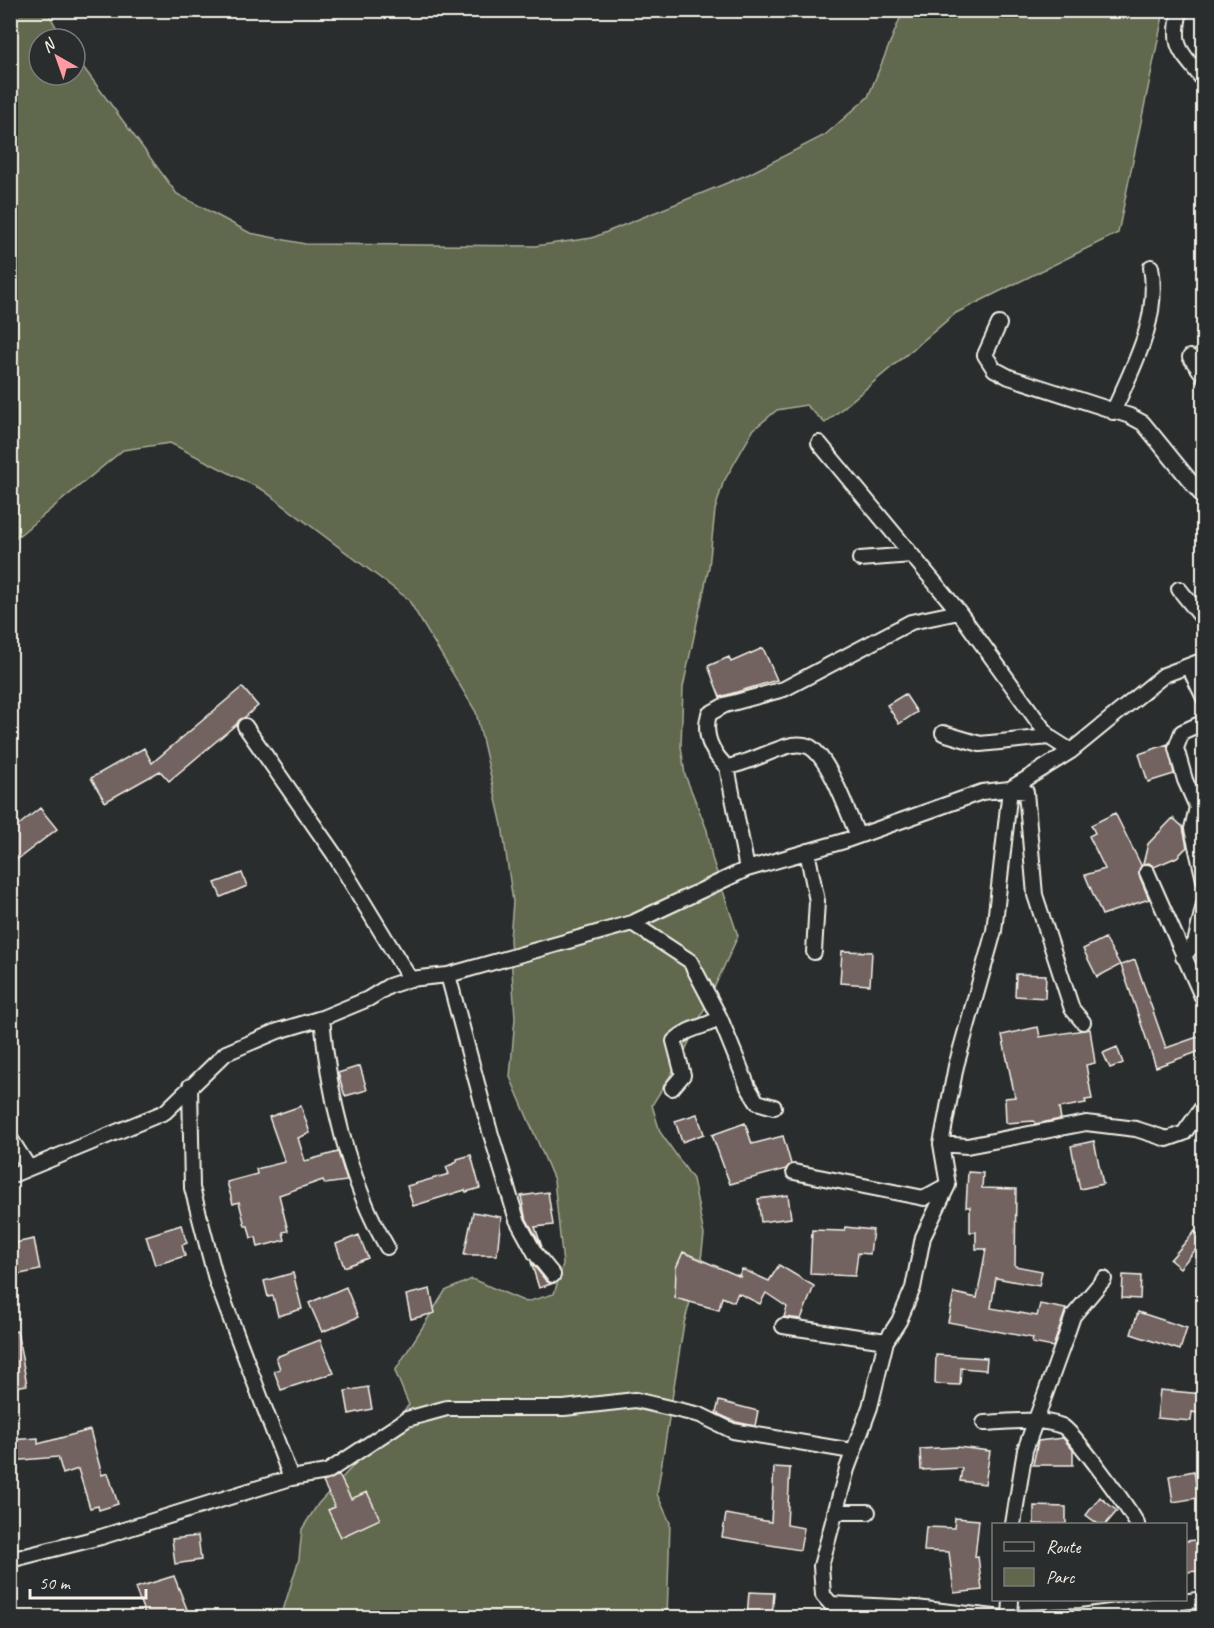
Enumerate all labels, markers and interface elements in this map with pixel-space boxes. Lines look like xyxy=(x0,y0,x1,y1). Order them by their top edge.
north arrow xyxy=(27,27,87,87)
text: N xyxy=(38,33,61,57)
legend xyxy=(992,1523,1187,1601)
text: Route xyxy=(1046,1536,1081,1558)
scale bar xyxy=(30,1562,146,1600)
text: Parc xyxy=(1046,1566,1075,1588)
text: 50 m xyxy=(39,1572,72,1594)

